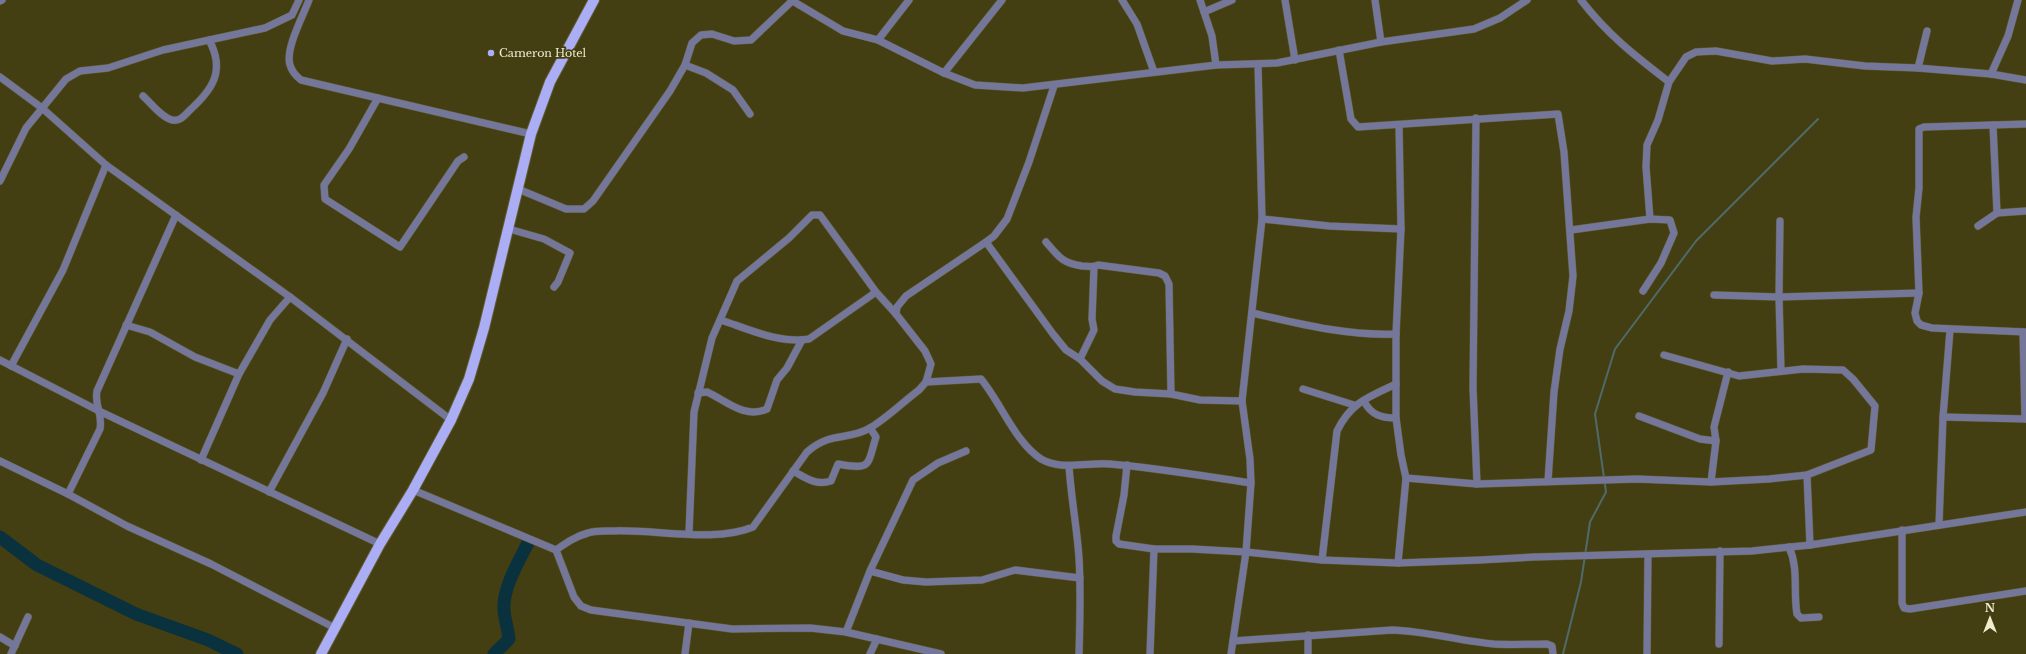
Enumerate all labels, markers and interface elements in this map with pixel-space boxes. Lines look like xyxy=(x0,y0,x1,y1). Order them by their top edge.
place label: Cameron Hotel xyxy=(499,46,587,60)
marker: Cameron Hotel xyxy=(486,48,496,58)
north arrow xyxy=(1970,598,2010,638)
text: N xyxy=(1985,601,1996,615)

